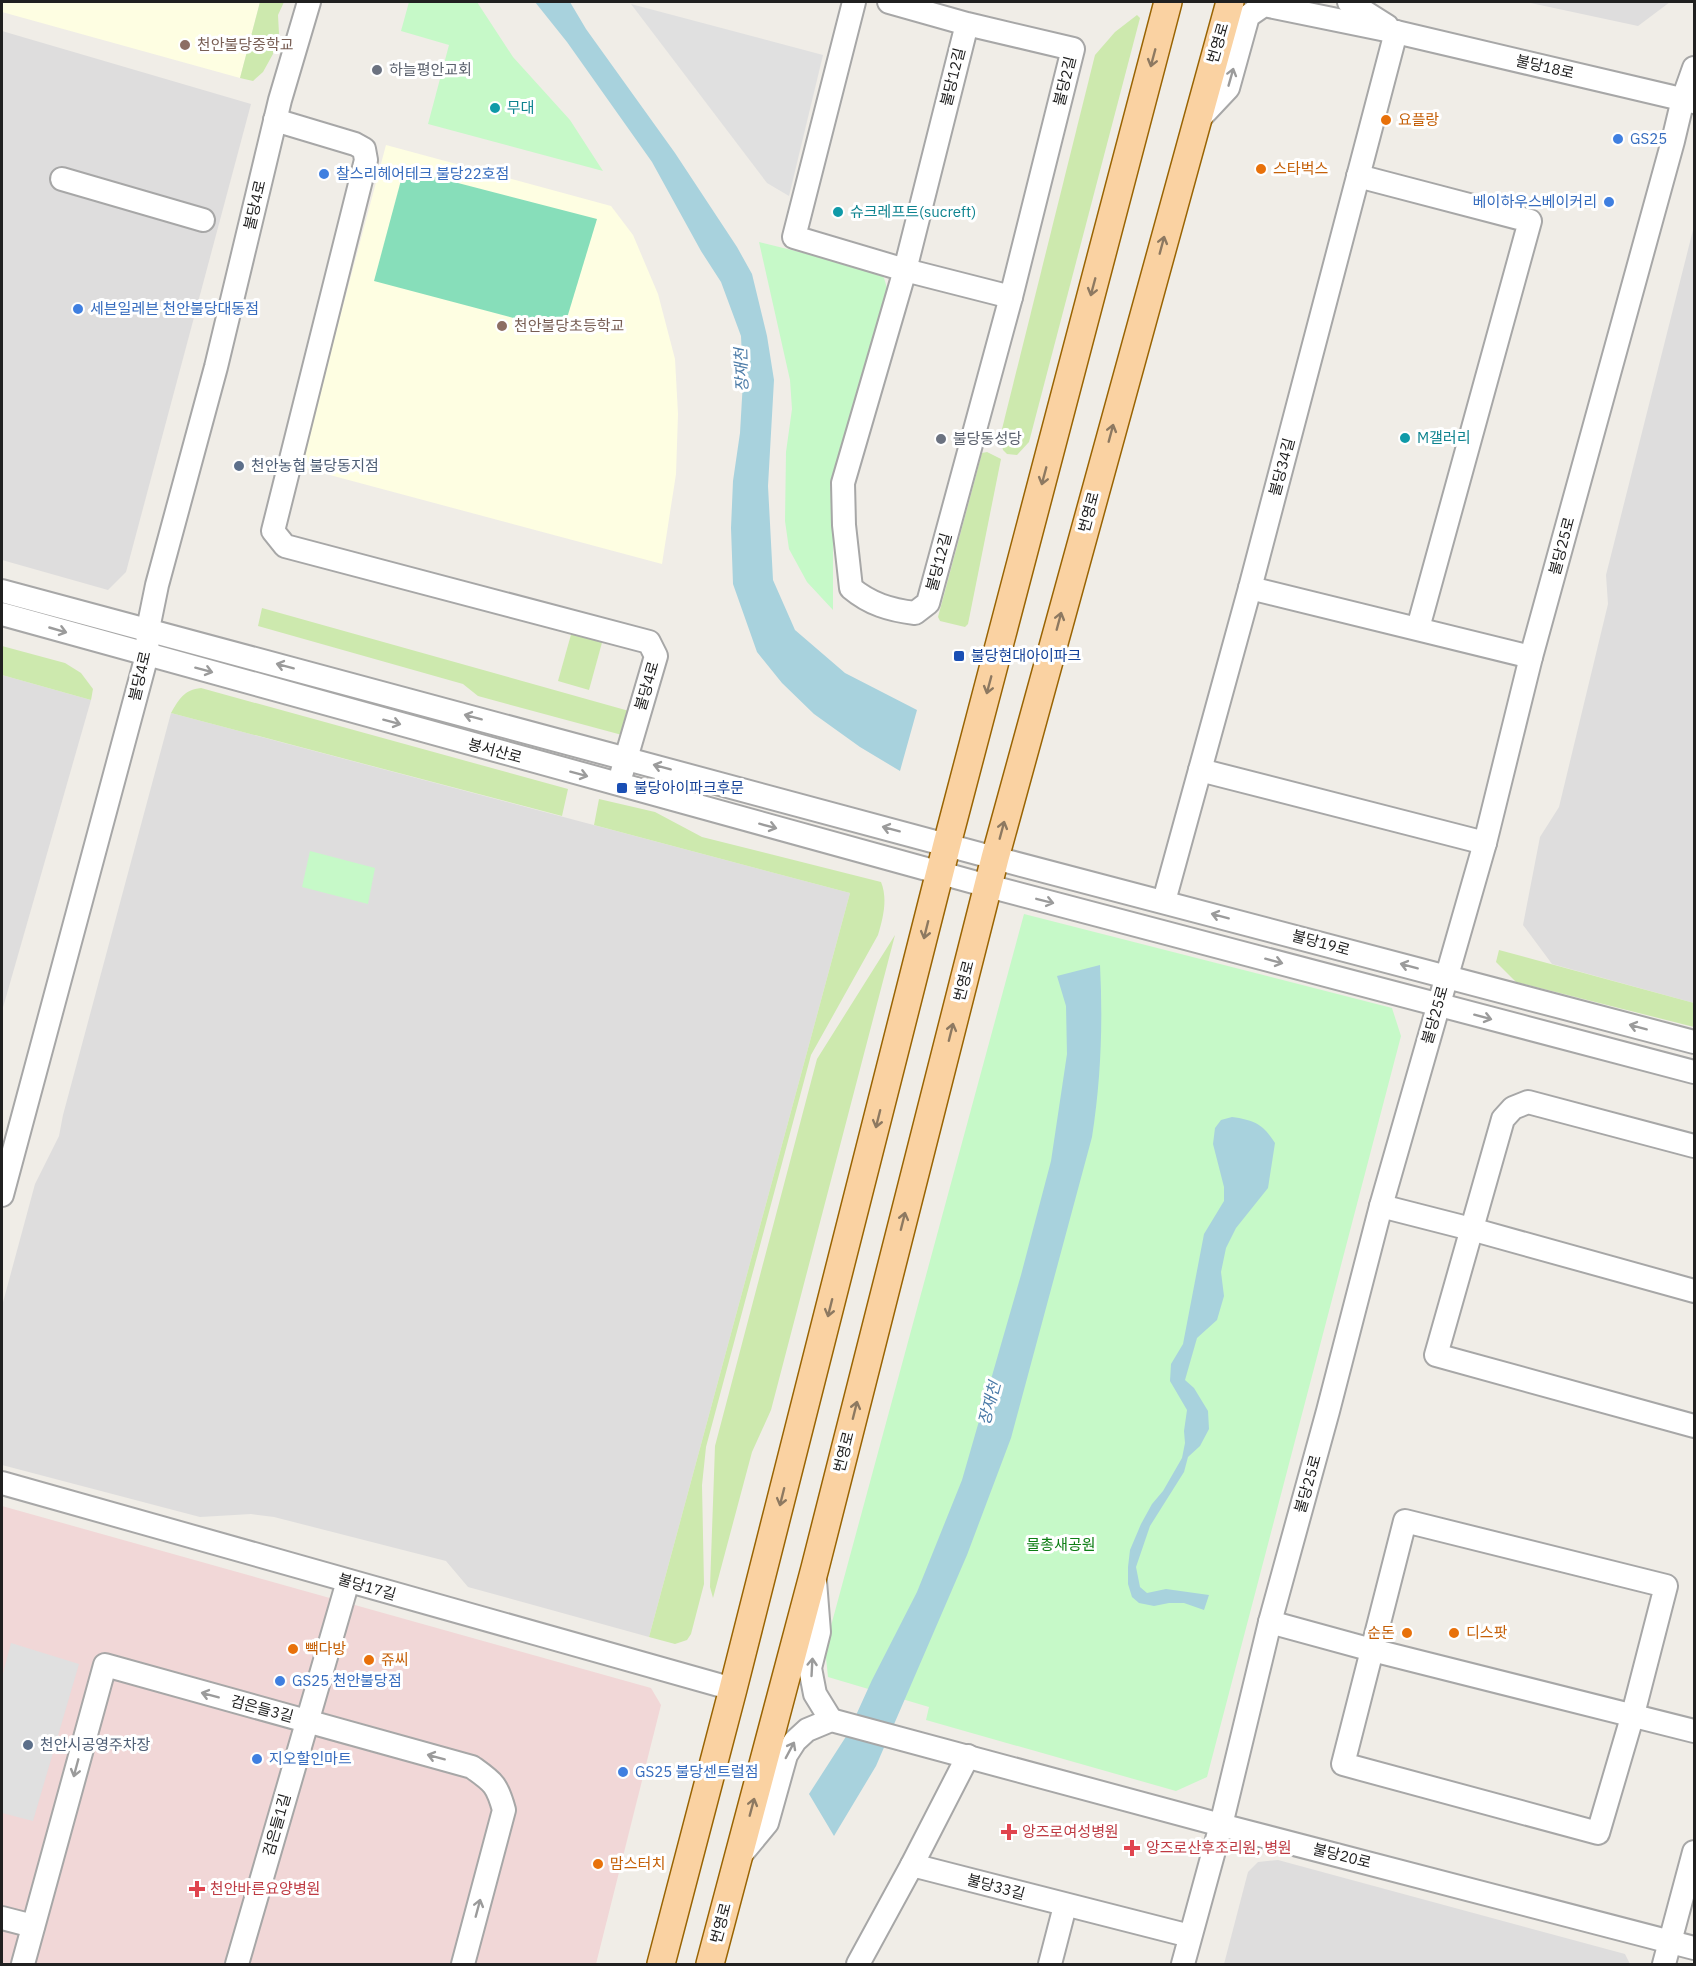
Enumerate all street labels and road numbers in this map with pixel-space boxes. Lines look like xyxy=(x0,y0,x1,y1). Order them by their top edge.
street label: 번영로 xyxy=(1203,20,1232,65)
street label: 불당12길 xyxy=(936,46,969,108)
street label: 불당18로 xyxy=(1514,51,1576,82)
street label: 불당2길 xyxy=(1049,54,1080,108)
street label: 불당4로 xyxy=(240,178,269,232)
street label: 불당34길 xyxy=(1265,436,1298,498)
street label: 번영로 xyxy=(1074,489,1103,534)
street label: 불당25로 xyxy=(1545,515,1578,577)
street label: 불당12길 xyxy=(922,531,955,593)
street label: 불당4로 xyxy=(125,649,154,703)
street label: 불당4로 xyxy=(630,659,663,713)
street label: 봉서산로 xyxy=(466,734,524,767)
street label: 불당19로 xyxy=(1290,926,1352,959)
street label: 번영로 xyxy=(949,958,978,1003)
street label: 불당25로 xyxy=(1417,984,1452,1046)
street label: 번영로 xyxy=(829,1429,858,1474)
street label: 불당25로 xyxy=(1290,1453,1325,1515)
street label: 불당17길 xyxy=(336,1569,398,1604)
street label: 검은들3길 xyxy=(229,1691,296,1726)
street label: 검은들1길 xyxy=(259,1791,294,1858)
street label: 불당20로 xyxy=(1311,1839,1373,1872)
street label: 불당33길 xyxy=(965,1870,1027,1903)
street label: 번영로 xyxy=(706,1900,735,1945)

